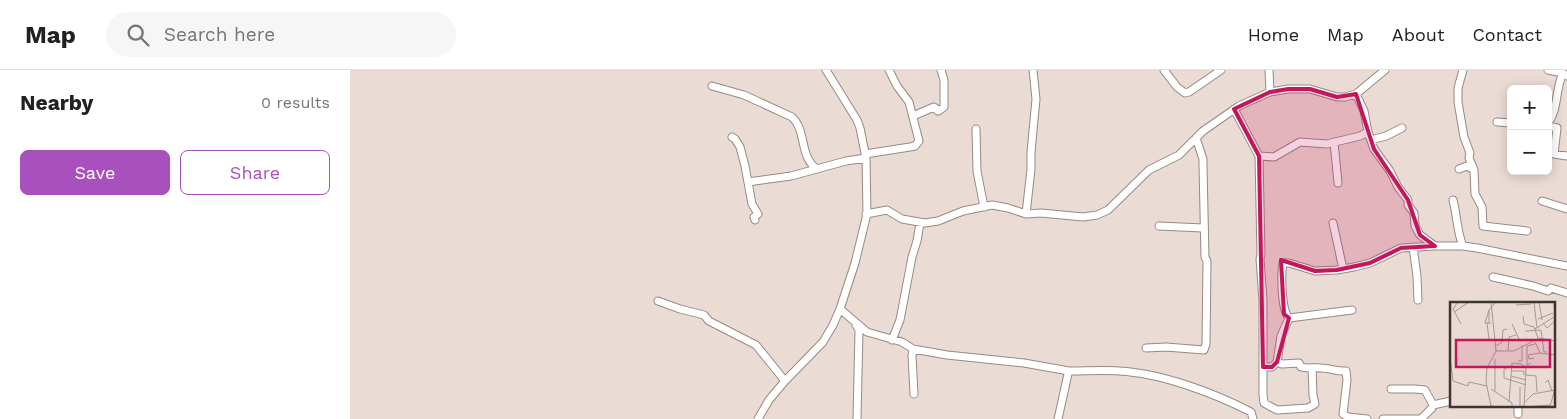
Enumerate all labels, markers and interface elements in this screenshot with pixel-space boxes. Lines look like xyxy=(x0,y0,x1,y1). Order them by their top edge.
search box xyxy=(106,12,456,57)
text: Map xyxy=(25,21,76,49)
icon: search xyxy=(124,21,152,49)
text: Search here xyxy=(164,23,275,46)
text: Home xyxy=(1248,24,1299,45)
text: Map xyxy=(1327,24,1364,45)
text: About xyxy=(1392,24,1444,45)
text: Contact xyxy=(1472,24,1542,45)
map controls xyxy=(1507,85,1552,175)
button: + xyxy=(1507,85,1552,130)
text: Nearby xyxy=(20,90,93,115)
text: 0 results xyxy=(261,93,330,112)
button: − xyxy=(1507,130,1552,175)
button: Save xyxy=(20,150,170,195)
button: Share xyxy=(180,150,330,195)
inset map xyxy=(1450,302,1554,406)

